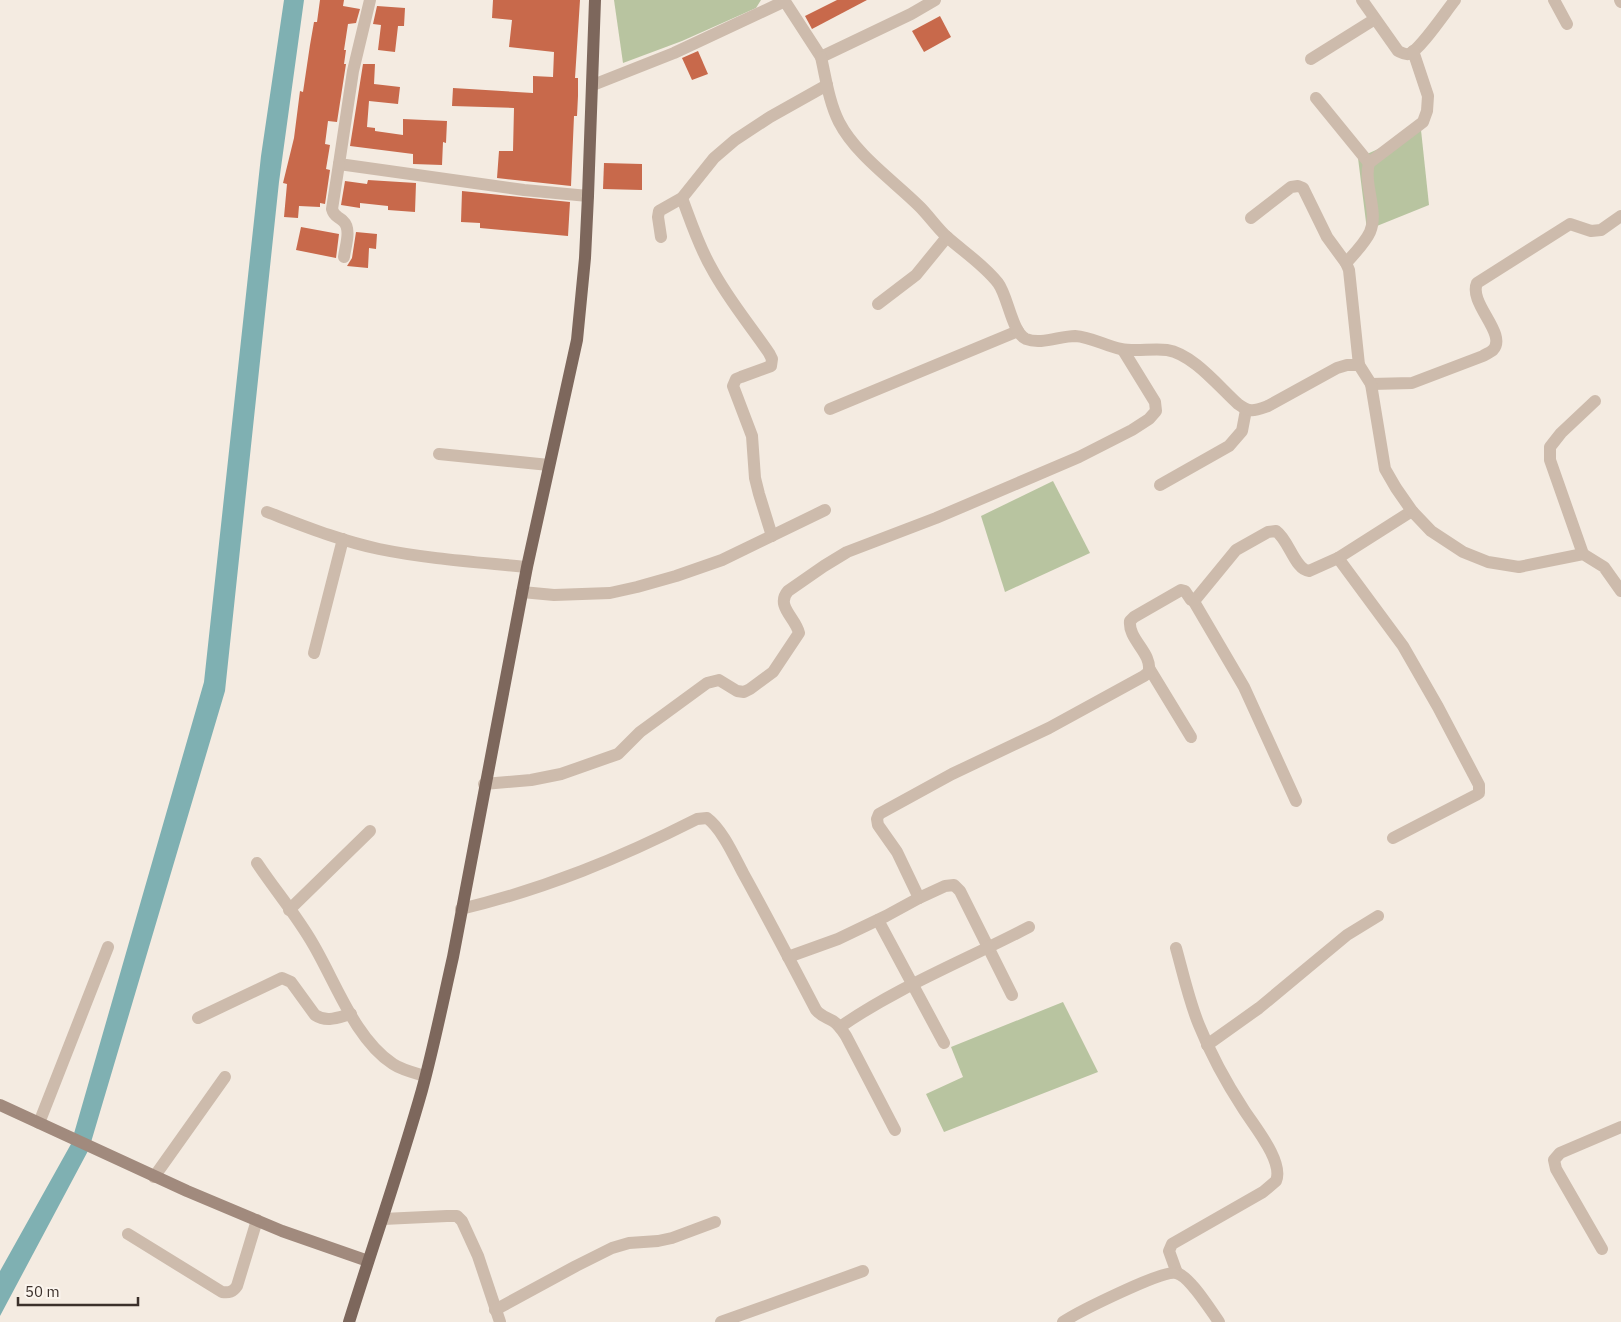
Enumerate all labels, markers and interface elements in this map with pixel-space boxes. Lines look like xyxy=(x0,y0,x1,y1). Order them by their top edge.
scale bar xyxy=(18,1274,138,1306)
text: 50 m xyxy=(25,1282,60,1301)

